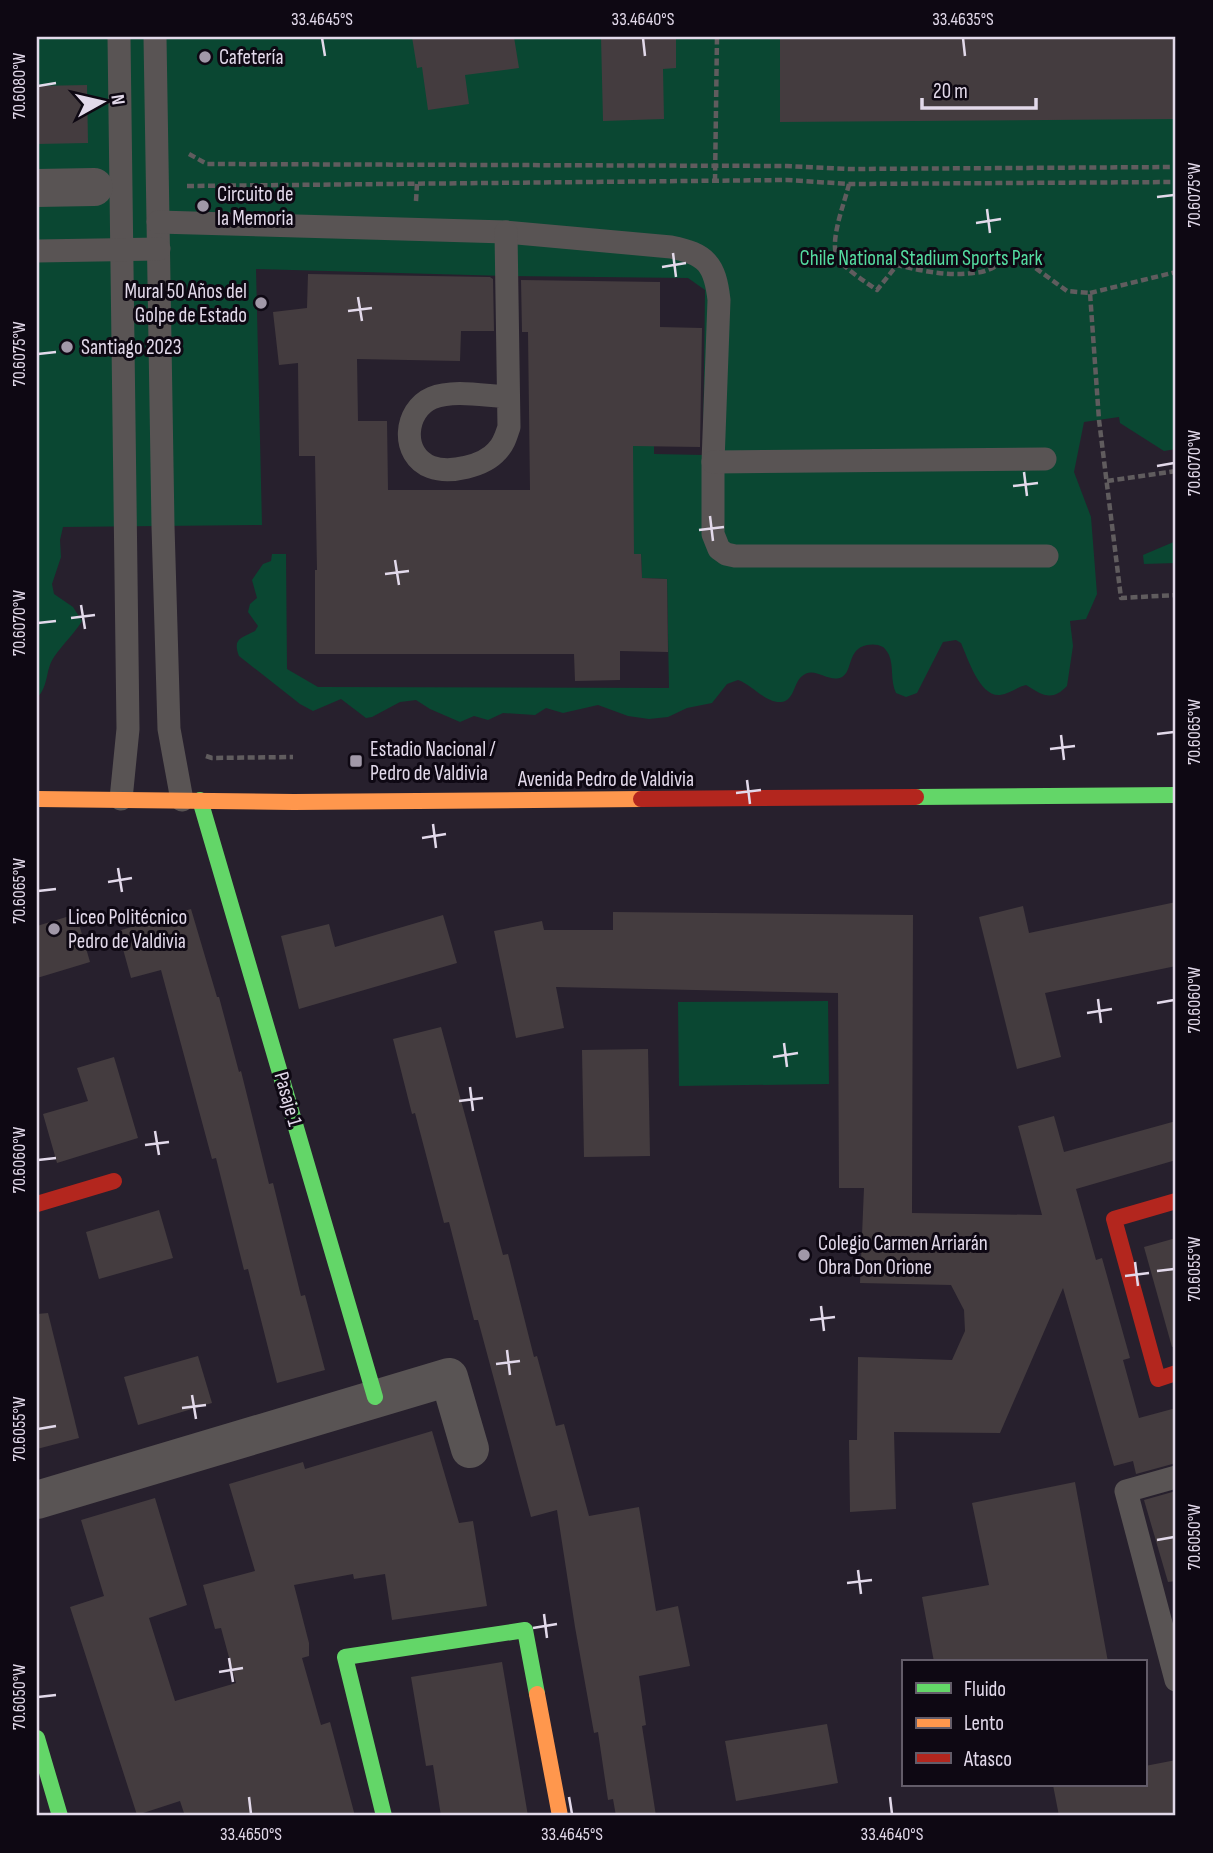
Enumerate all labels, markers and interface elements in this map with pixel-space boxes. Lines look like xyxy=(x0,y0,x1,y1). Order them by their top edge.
text: 33.4645°S xyxy=(291,9,353,30)
text: 33.4640°S xyxy=(612,9,675,30)
text: 33.4635°S xyxy=(932,9,994,30)
place label: Cafetería xyxy=(219,45,284,70)
marker: Cafetería xyxy=(197,49,213,65)
text: 70.6080°W xyxy=(9,52,30,119)
north arrow xyxy=(66,66,136,136)
scale bar xyxy=(922,66,1036,110)
text: 20 m xyxy=(933,79,968,104)
text: N xyxy=(105,93,129,106)
text: 70.6075°W xyxy=(1184,162,1205,227)
place label: Circuito de la Memoria xyxy=(217,182,293,231)
marker: Circuito de la Memoria xyxy=(195,198,211,214)
park label: Chile National Stadium Sports Park xyxy=(799,246,1043,271)
place label: Mural 50 Años del Golpe de Estado xyxy=(125,279,247,328)
marker: Mural 50 Años del Golpe de Estado xyxy=(253,295,269,311)
text: 70.6075°W xyxy=(9,321,30,386)
place label: Santiago 2023 xyxy=(81,335,181,360)
marker: Santiago 2023 xyxy=(59,339,75,355)
text: 70.6070°W xyxy=(1184,430,1205,496)
text: 70.6070°W xyxy=(9,590,30,656)
text: 70.6065°W xyxy=(1184,699,1205,765)
place label: Estadio Nacional / Pedro de Valdivia xyxy=(370,737,496,786)
marker: Estadio Nacional / Pedro de Valdivia xyxy=(348,753,364,769)
street label: Avenida Pedro de Valdivia xyxy=(517,767,694,792)
text: 70.6065°W xyxy=(9,858,30,924)
place label: Liceo Politécnico Pedro de Valdivia xyxy=(68,905,187,954)
marker: Liceo Politécnico Pedro de Valdivia xyxy=(46,921,62,937)
text: 70.6060°W xyxy=(1184,966,1205,1033)
street label: Pasaje 1 xyxy=(268,1069,308,1130)
text: 70.6060°W xyxy=(9,1126,30,1193)
place label: Colegio Carmen Arriarán Obra Don Orione xyxy=(818,1231,988,1280)
text: 70.6055°W xyxy=(1184,1236,1205,1302)
marker: Colegio Carmen Arriarán Obra Don Orione xyxy=(796,1247,812,1263)
text: 70.6055°W xyxy=(9,1396,30,1462)
text: 70.6050°W xyxy=(1184,1504,1205,1570)
legend xyxy=(902,1660,1146,1786)
text: 70.6050°W xyxy=(9,1664,30,1730)
text: Fluido xyxy=(964,1677,1006,1702)
text: Lento xyxy=(964,1711,1004,1736)
text: Atasco xyxy=(963,1747,1012,1772)
text: 33.4650°S xyxy=(220,1824,282,1845)
text: 33.4645°S xyxy=(541,1824,603,1845)
text: 33.4640°S xyxy=(861,1824,924,1845)

